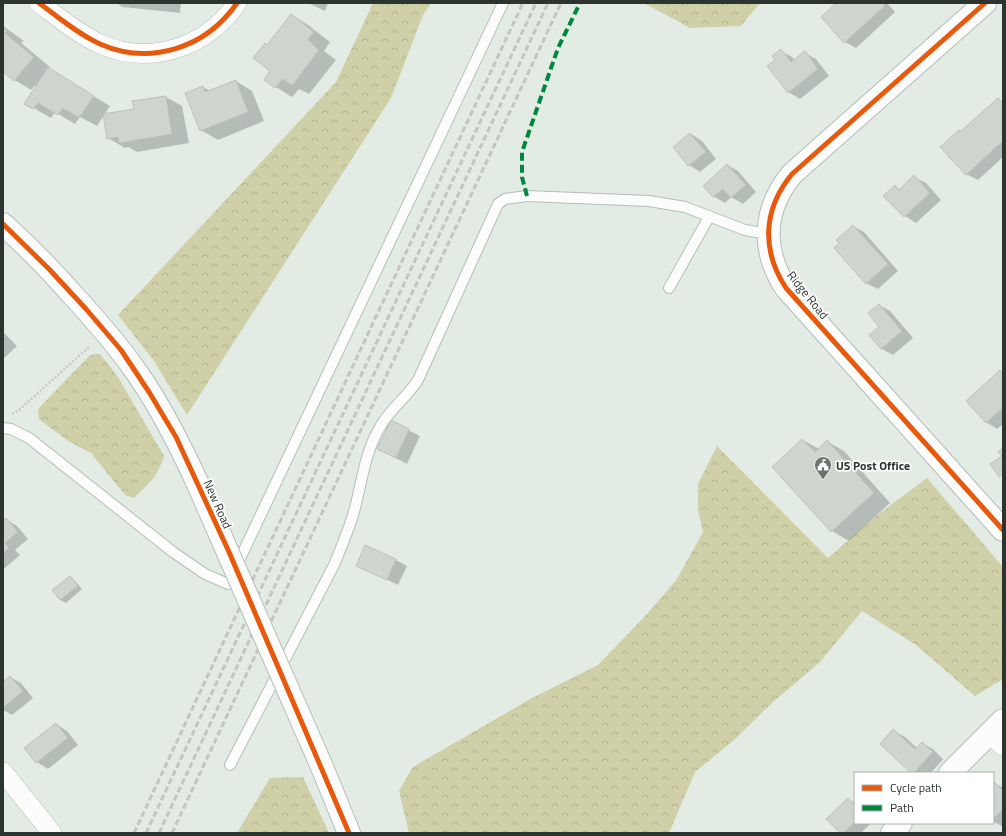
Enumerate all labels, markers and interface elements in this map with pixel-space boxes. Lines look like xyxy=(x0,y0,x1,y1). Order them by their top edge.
street label: Ridge Road xyxy=(783,267,833,323)
public building icon: US Post Office xyxy=(813,455,833,480)
place label: US Post Office xyxy=(836,456,910,475)
street label: New Road xyxy=(199,476,237,532)
legend xyxy=(854,772,994,824)
text: Cycle path xyxy=(890,778,942,797)
text: Path xyxy=(890,798,914,817)

